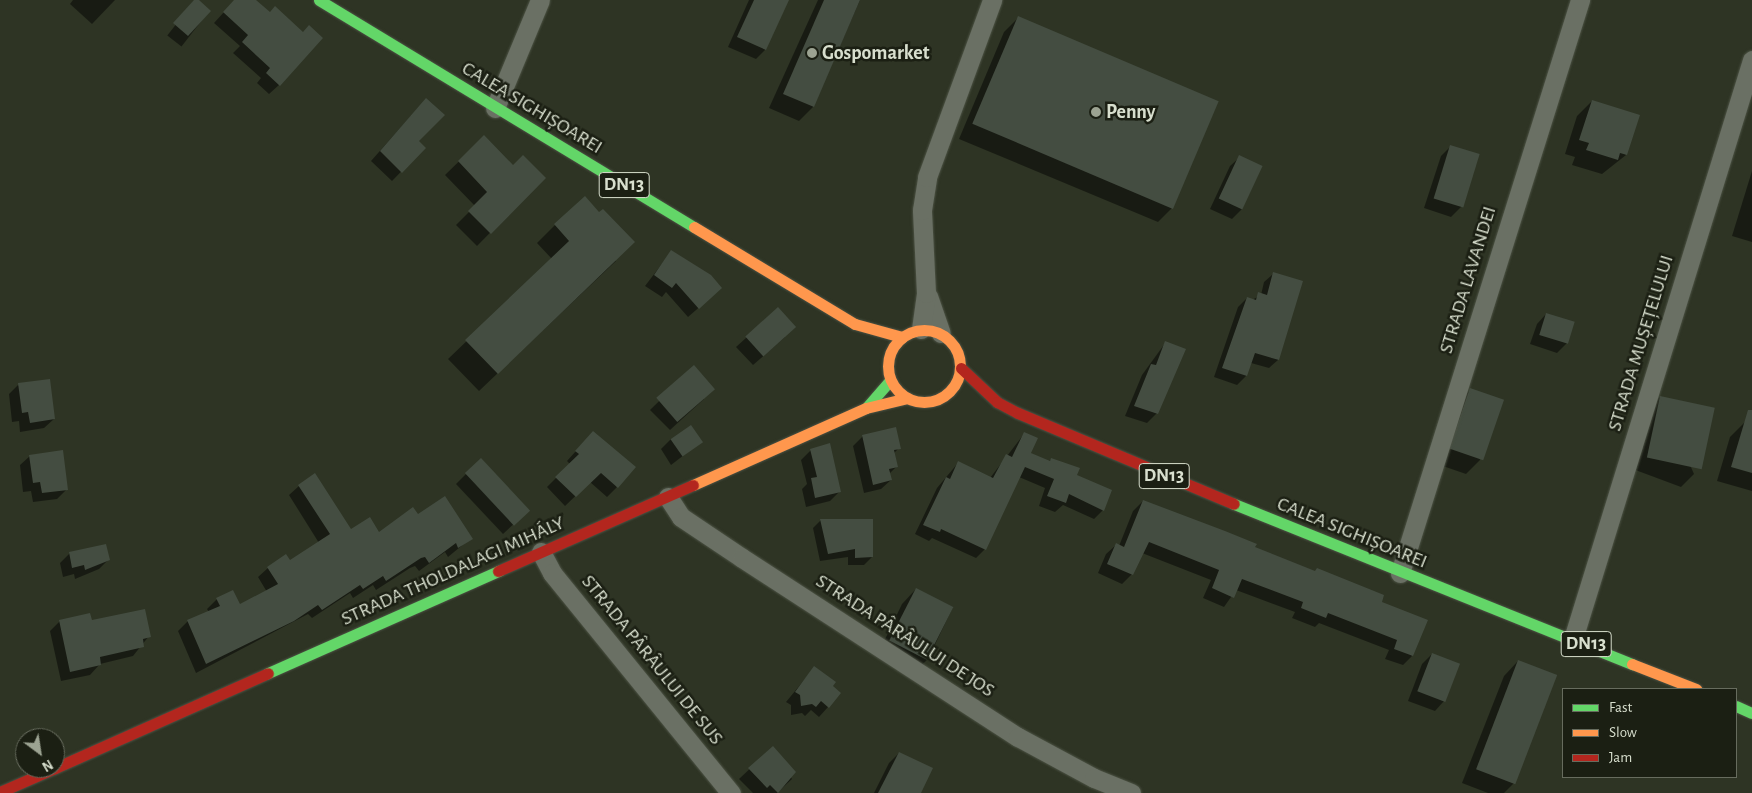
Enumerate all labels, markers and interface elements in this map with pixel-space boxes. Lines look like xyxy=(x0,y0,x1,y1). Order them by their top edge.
place label: Gospomarket xyxy=(822,41,930,65)
marker: Gospomarket xyxy=(806,47,818,59)
street label: CALEA SIGHIȘOAREI xyxy=(457,57,607,159)
place label: Penny xyxy=(1106,100,1156,124)
marker: Penny xyxy=(1090,106,1102,118)
road number: DN13 xyxy=(598,168,650,202)
street label: STRADA LAVANDEI xyxy=(1434,204,1502,356)
street label: STRADA MUȘEȚELULUI xyxy=(1603,252,1679,434)
road number: DN13 xyxy=(1138,460,1190,492)
street label: CALEA SIGHIȘOAREI xyxy=(1273,492,1431,574)
street label: STRADA THOLDALAGI MIHÁLY xyxy=(338,511,568,631)
street label: STRADA PÂRÂULUI DE JOS xyxy=(811,569,999,703)
street label: STRADA PÂRÂULUI DE SUS xyxy=(576,570,728,750)
road number: DN13 xyxy=(1560,628,1612,661)
legend xyxy=(1562,688,1737,778)
text: Fast xyxy=(1609,700,1632,715)
text: Slow xyxy=(1609,725,1637,740)
north arrow xyxy=(15,728,65,778)
text: Jam xyxy=(1609,750,1632,765)
text: N xyxy=(39,756,55,774)

